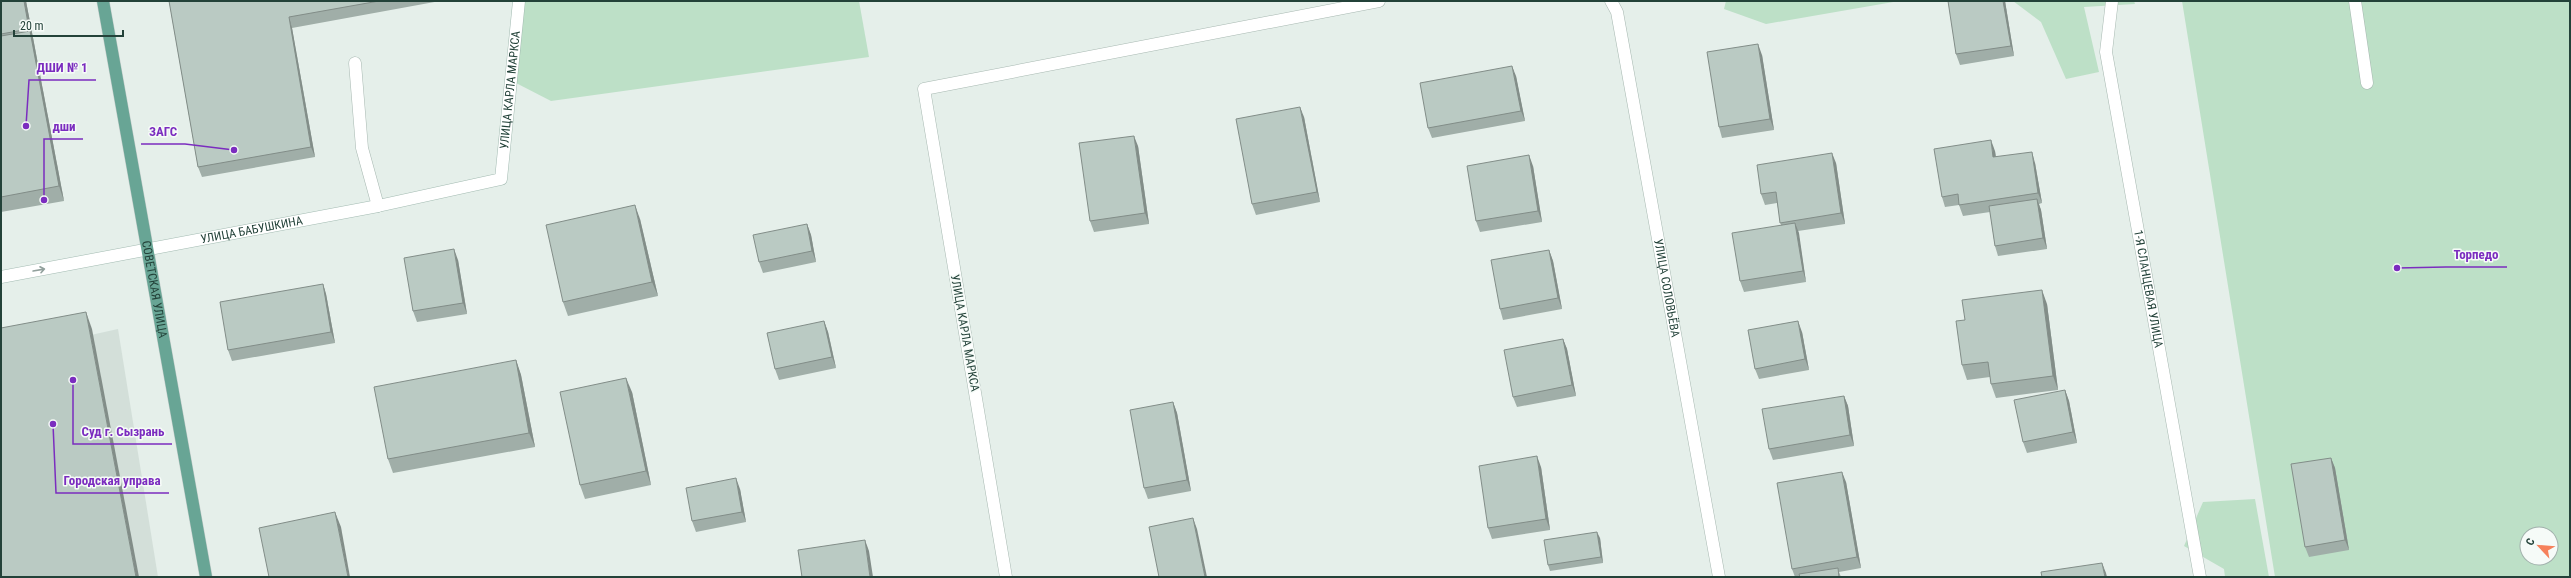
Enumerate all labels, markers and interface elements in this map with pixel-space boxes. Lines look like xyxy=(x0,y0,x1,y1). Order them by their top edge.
scale bar xyxy=(14,12,123,38)
text: 20 m xyxy=(20,19,44,33)
street label: УЛИЦА КАРЛА МАРКСА xyxy=(497,30,523,150)
callout: ДШИ № 1 xyxy=(29,55,96,80)
text: ДШИ № 1 xyxy=(36,60,88,75)
callout: дши xyxy=(44,114,83,139)
text: дши xyxy=(52,119,76,134)
callout: ЗАГС xyxy=(141,119,185,144)
text: ЗАГС xyxy=(149,124,178,139)
street label: УЛИЦА БАБУШКИНА xyxy=(199,213,304,246)
street label: 1-Я СЛАНЦЕВАЯ УЛИЦА xyxy=(2131,229,2166,349)
street label: УЛИЦА СОЛОВЬЁВА xyxy=(1651,238,1683,338)
street label: СОВЕТСКАЯ УЛИЦА xyxy=(139,240,170,339)
callout: Торпедо xyxy=(2446,242,2507,267)
text: Торпедо xyxy=(2453,247,2499,262)
one-way arrow xyxy=(33,266,46,274)
street label: УЛИЦА КАРЛА МАРКСА xyxy=(948,273,982,393)
callout: Суд г. Сызрань xyxy=(73,419,172,444)
text: Суд г. Сызрань xyxy=(81,424,165,439)
callout: Городская управа xyxy=(56,468,169,493)
text: Городская управа xyxy=(63,473,161,488)
north arrow xyxy=(2519,526,2559,566)
text: С xyxy=(2523,536,2538,548)

